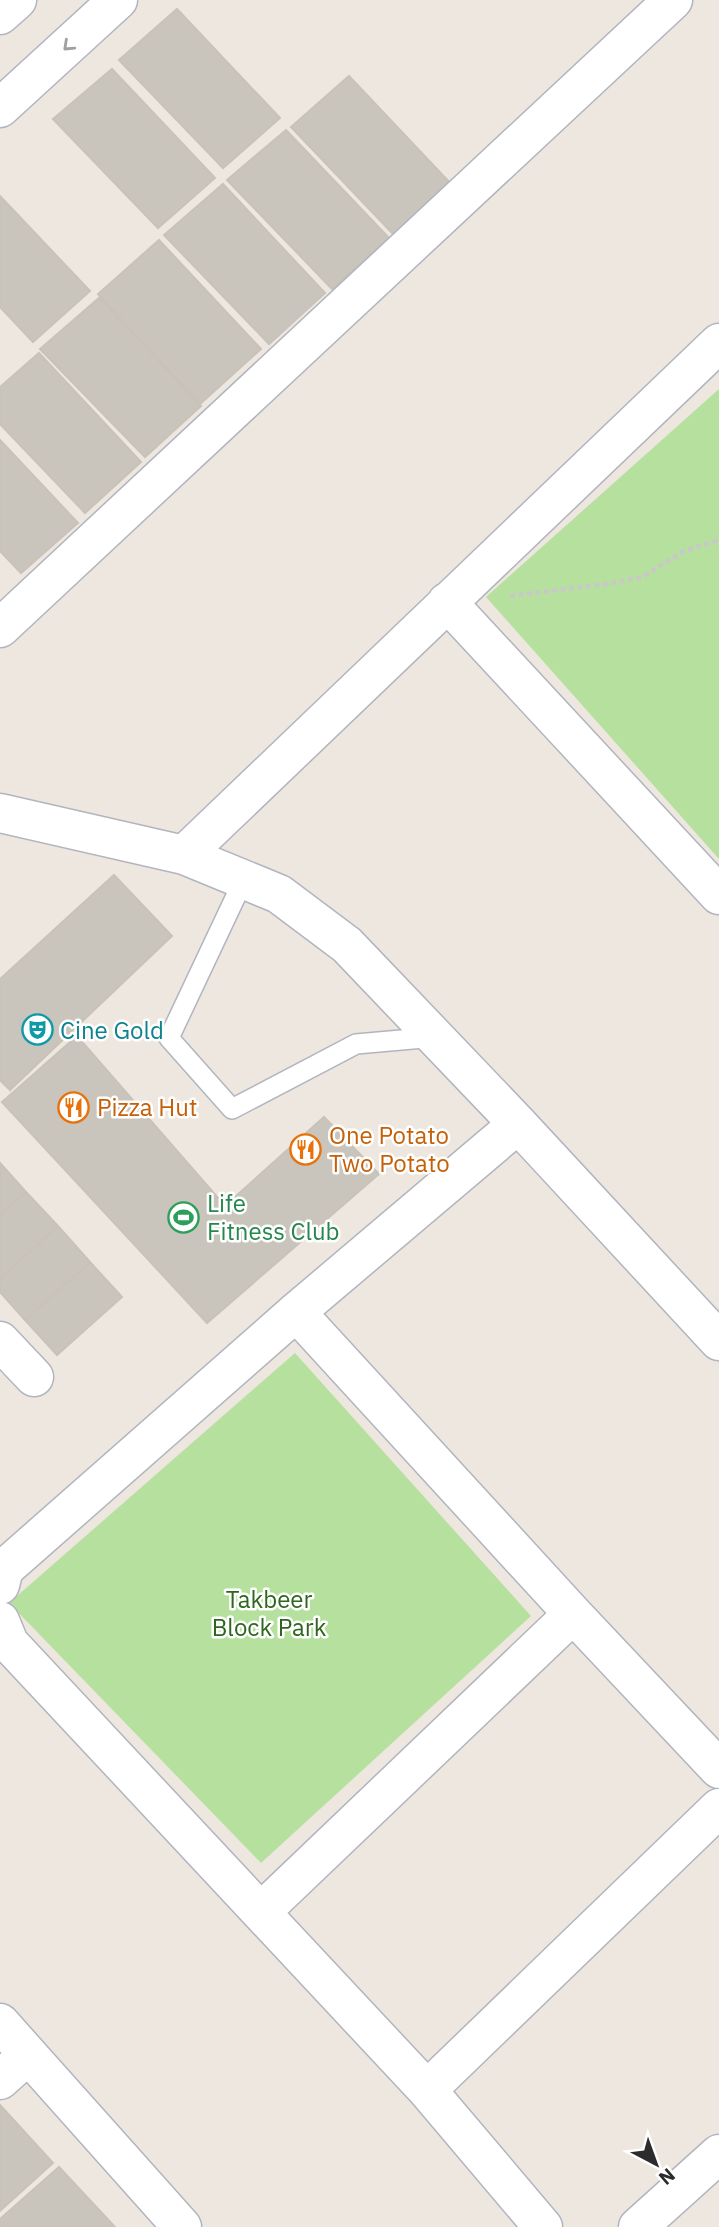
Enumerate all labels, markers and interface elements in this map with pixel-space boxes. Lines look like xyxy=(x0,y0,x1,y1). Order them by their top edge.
one-way arrow xyxy=(63,38,76,50)
theatre icon: Cine Gold xyxy=(20,1013,54,1047)
place label: Cine Gold xyxy=(60,1014,164,1046)
restaurant icon: Pizza Hut xyxy=(57,1090,91,1124)
place label: Pizza Hut xyxy=(97,1091,197,1123)
place label: One Potato Two Potato xyxy=(329,1119,450,1179)
restaurant icon: One Potato Two Potato xyxy=(289,1132,323,1166)
place label: Life Fitness Club xyxy=(207,1187,340,1247)
sports icon: Life Fitness Club xyxy=(167,1200,201,1234)
park label: Takbeer Block Park xyxy=(212,1583,327,1643)
north arrow xyxy=(621,2129,691,2199)
text: N xyxy=(654,2163,680,2190)

